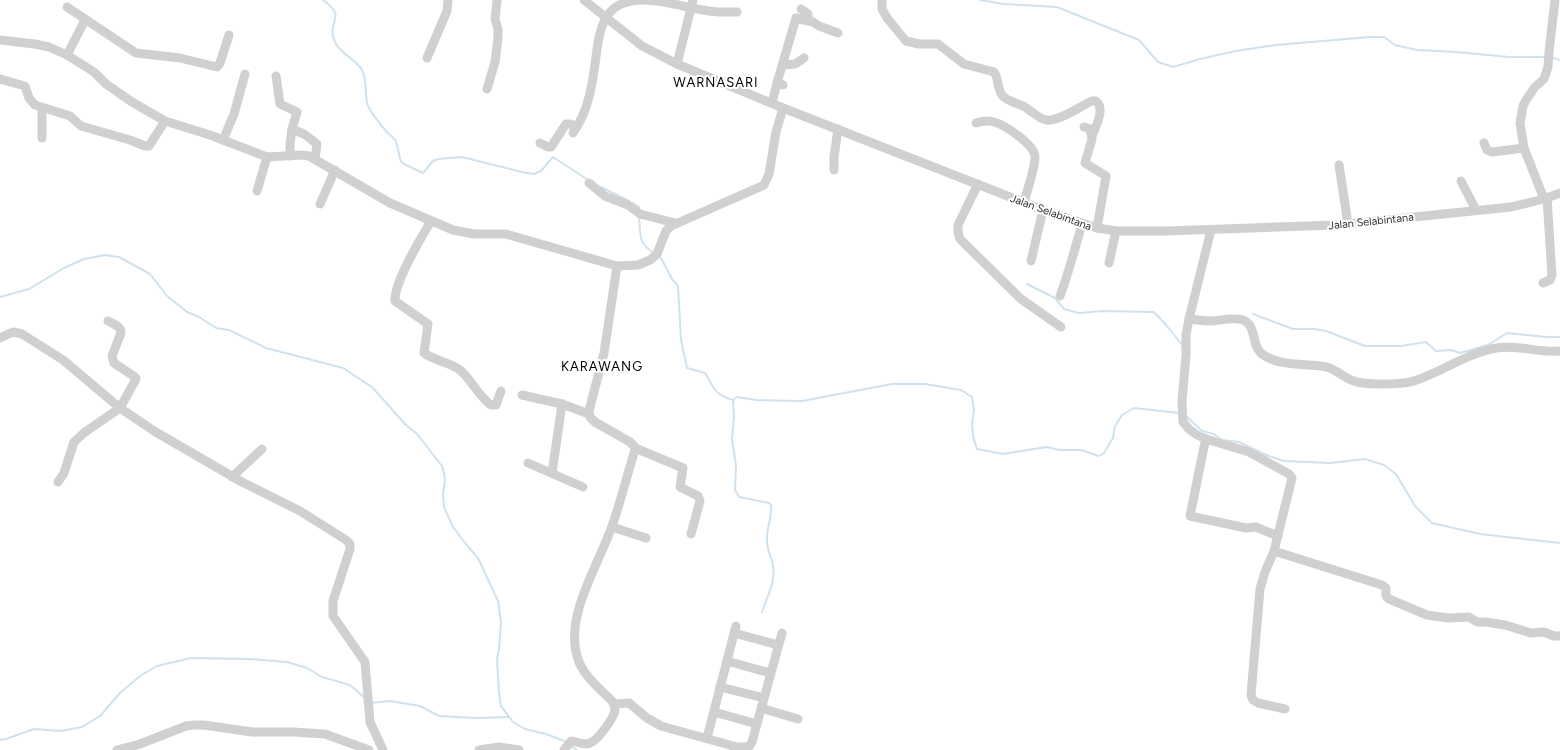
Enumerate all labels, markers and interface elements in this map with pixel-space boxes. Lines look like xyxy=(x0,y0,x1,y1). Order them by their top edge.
district label: WARNASARI xyxy=(673,75,759,90)
street label: Jalan Selabintana xyxy=(1008,192,1093,233)
street label: Jalan Selabintana xyxy=(1328,211,1414,232)
district label: KARAWANG xyxy=(561,359,643,374)

